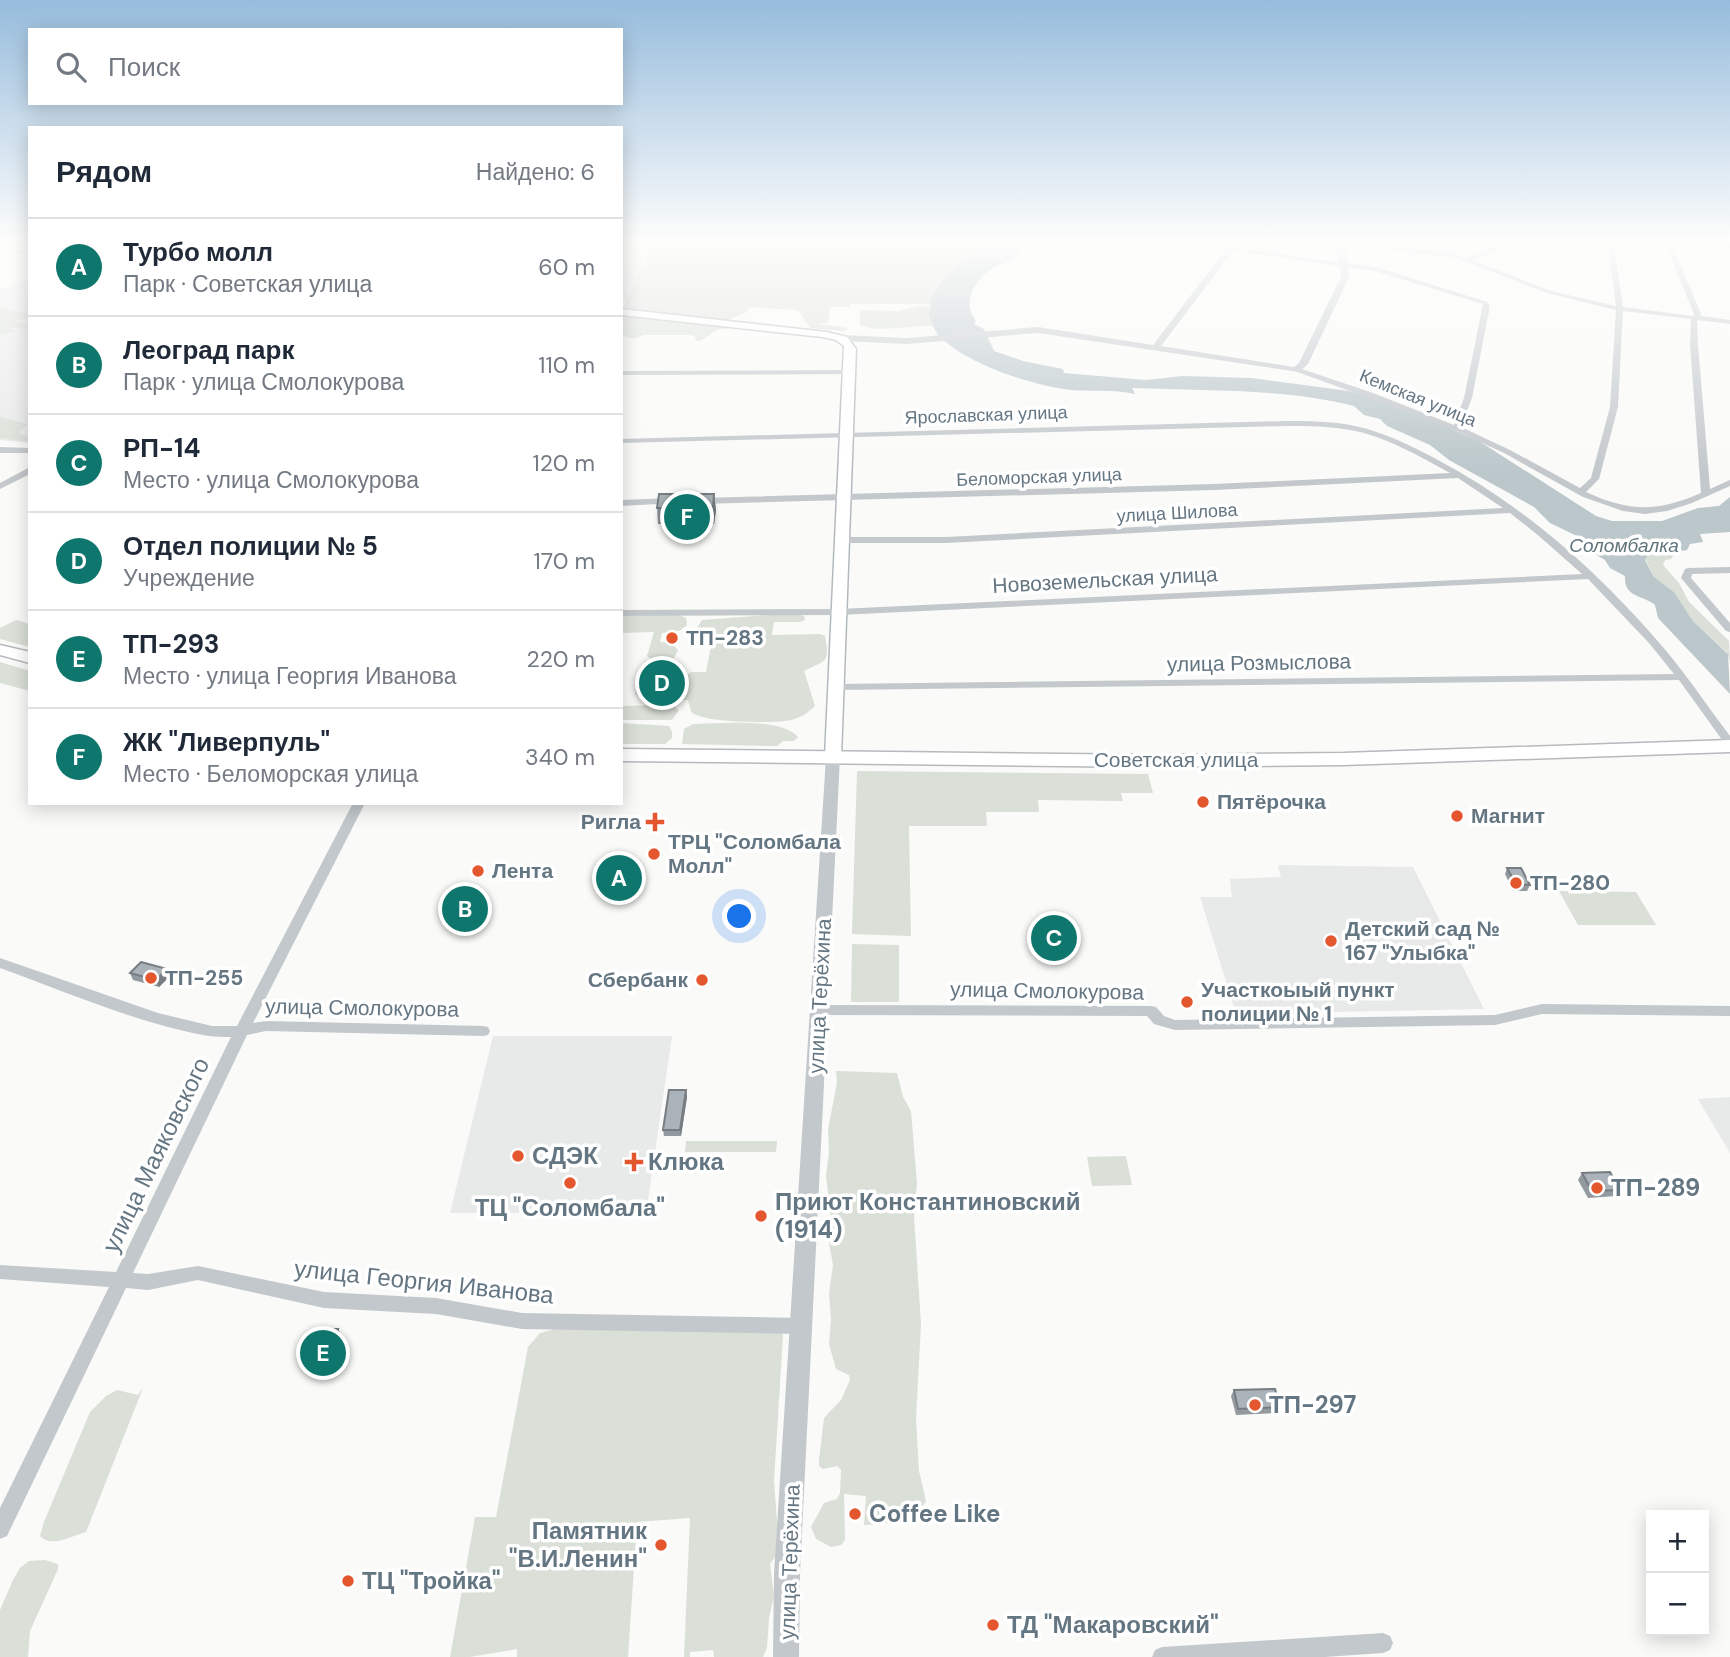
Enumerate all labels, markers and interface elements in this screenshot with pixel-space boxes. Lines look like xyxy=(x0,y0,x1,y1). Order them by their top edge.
search box xyxy=(28,28,623,105)
icon: search xyxy=(52,48,90,86)
text: Поиск xyxy=(108,50,180,84)
text: Рядом xyxy=(56,152,152,191)
text: Найдено: 6 xyxy=(476,157,595,187)
text: Турбо молл xyxy=(123,235,273,269)
text: A xyxy=(71,252,87,282)
text: 60 m xyxy=(538,252,595,282)
text: Парк · Советская улица xyxy=(123,269,372,299)
text: Леоград парк xyxy=(123,333,294,367)
text: B xyxy=(72,350,86,380)
text: 110 m xyxy=(538,350,595,380)
street label: Кемская улица xyxy=(1356,364,1481,433)
text: Парк · улица Смолокурова xyxy=(123,367,404,397)
street label: Ярославская улица xyxy=(904,400,1069,430)
text: РП-14 xyxy=(123,431,200,465)
text: C xyxy=(71,448,87,478)
text: 120 m xyxy=(532,448,595,478)
street label: Беломорская улица xyxy=(956,462,1123,492)
text: Место · улица Смолокурова xyxy=(123,465,419,495)
pin: F xyxy=(664,491,710,543)
street label: улица Шилова xyxy=(1116,498,1239,528)
text: Отдел полиции № 5 xyxy=(123,529,378,563)
water label: Соломбалка xyxy=(1569,533,1679,558)
text: D xyxy=(71,546,87,576)
text: 170 m xyxy=(534,546,595,576)
street label: Новоземельская улица xyxy=(992,560,1219,600)
text: Учреждение xyxy=(123,563,255,593)
place label: ТП-283 xyxy=(686,624,764,652)
text: ТП-293 xyxy=(123,627,219,661)
marker: ТП-283 xyxy=(664,630,680,646)
text: E xyxy=(72,644,86,674)
text: 220 m xyxy=(526,644,595,674)
street label: улица Розмыслова xyxy=(1167,647,1352,679)
pin: D xyxy=(639,657,685,709)
text: Место · улица Георгия Иванова xyxy=(123,661,457,691)
text: ЖК "Ливерпуль" xyxy=(123,725,330,759)
text: F xyxy=(73,742,85,772)
text: 340 m xyxy=(525,742,595,772)
street label: Советская улица xyxy=(1094,746,1259,774)
text: Место · Беломорская улица xyxy=(123,759,418,789)
place label: Пятёрочка xyxy=(1217,788,1326,816)
marker: Пятёрочка xyxy=(1195,794,1211,810)
place label: Магнит xyxy=(1471,802,1545,830)
place label: Ригла xyxy=(581,808,641,836)
marker: Магнит xyxy=(1449,808,1465,824)
marker: Ригла xyxy=(647,814,663,830)
place label: ТРЦ "Соломбала Молл" xyxy=(668,828,841,880)
marker: ТРЦ "Соломбала Молл" xyxy=(646,846,662,862)
pin: A xyxy=(596,852,642,904)
place label: Лента xyxy=(492,857,553,885)
marker: Лента xyxy=(470,863,486,879)
place label: ТП-280 xyxy=(1530,869,1610,897)
marker: ТП-280 xyxy=(1508,875,1524,891)
pin: B xyxy=(442,883,488,935)
your location xyxy=(722,899,756,933)
pin: C xyxy=(1031,912,1077,964)
place label: Детский сад № 167 "Улыбка" xyxy=(1345,915,1500,967)
street label: улица Терёхина xyxy=(802,917,838,1074)
marker: Детский сад № 167 "Улыбка" xyxy=(1323,933,1339,949)
place label: ТП-255 xyxy=(165,964,243,992)
place label: Сбербанк xyxy=(588,966,688,994)
marker: ТП-255 xyxy=(143,970,159,986)
marker: Сбербанк xyxy=(694,972,710,988)
street label: улица Смолокурова xyxy=(950,975,1145,1007)
place label: Участкоыый пункт полиции № 1 xyxy=(1201,976,1395,1028)
street label: улица Смолокурова xyxy=(265,992,460,1024)
marker: Участкоыый пункт полиции № 1 xyxy=(1179,994,1195,1010)
street label: улица Маяковского xyxy=(95,1052,216,1257)
place label: СДЭК xyxy=(532,1140,598,1171)
place label: Клюка xyxy=(648,1146,724,1177)
marker: СДЭК xyxy=(510,1148,526,1164)
marker: Клюка xyxy=(626,1154,642,1170)
place label: ТП-289 xyxy=(1611,1172,1700,1203)
marker: ТЦ "Соломбала" xyxy=(562,1175,578,1191)
marker: ТП-289 xyxy=(1589,1180,1605,1196)
place label: Приют Константиновский (1914) xyxy=(775,1186,1080,1245)
place label: ТЦ "Соломбала" xyxy=(475,1192,665,1223)
marker: Приют Константиновский (1914) xyxy=(753,1208,769,1224)
street label: улица Георгия Иванова xyxy=(293,1252,556,1311)
pin: E xyxy=(300,1327,346,1379)
place label: ТП-297 xyxy=(1269,1389,1356,1420)
marker: ТП-297 xyxy=(1247,1397,1263,1413)
street label: улица Терёхина xyxy=(773,1483,807,1640)
place label: Coffee Like xyxy=(869,1498,1001,1529)
marker: Coffee Like xyxy=(847,1506,863,1522)
map controls xyxy=(1646,1510,1709,1636)
button: + xyxy=(1646,1510,1709,1573)
place label: Памятник "В.И.Ленин" xyxy=(509,1515,648,1574)
marker: Памятник "В.И.Ленин" xyxy=(653,1537,669,1553)
place label: ТЦ "Тройка" xyxy=(362,1565,501,1596)
marker: ТЦ "Тройка" xyxy=(340,1573,356,1589)
button: − xyxy=(1646,1573,1709,1636)
place label: ТД "Макаровский" xyxy=(1007,1609,1219,1640)
marker: ТД "Макаровский" xyxy=(985,1617,1001,1633)

